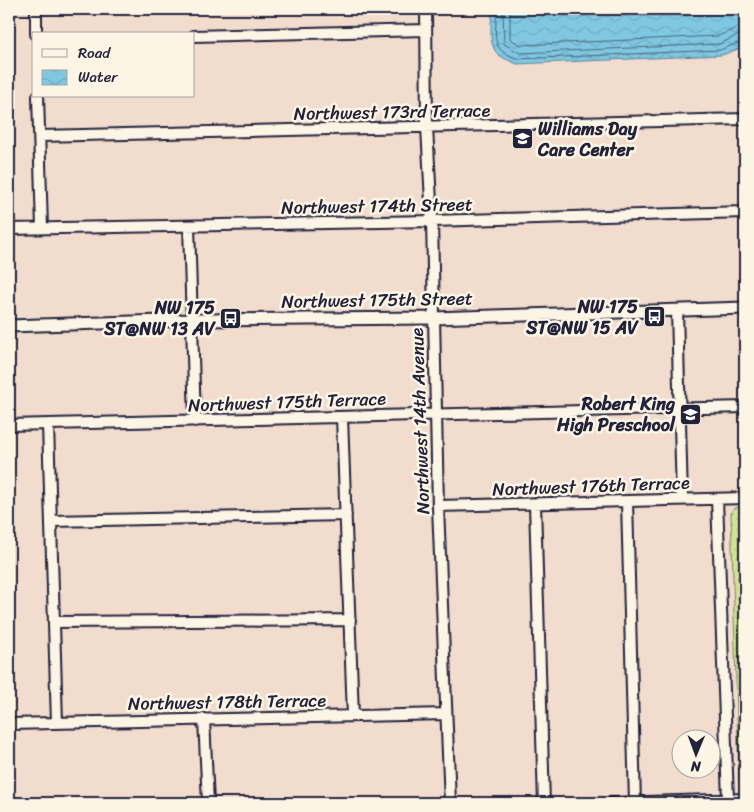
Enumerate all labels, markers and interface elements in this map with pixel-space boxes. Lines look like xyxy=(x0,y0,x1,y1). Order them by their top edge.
legend xyxy=(32,32,195,98)
text: Road xyxy=(78,40,111,66)
text: Water xyxy=(78,64,118,90)
street label: Northwest 173rd Terrace xyxy=(293,94,491,130)
place label: Williams Day Care Center xyxy=(537,113,638,166)
school or university icon: Williams Day Care Center xyxy=(510,127,534,151)
street label: Northwest 174th Street xyxy=(281,188,473,224)
street label: Northwest 175th Street xyxy=(281,282,473,318)
place label: NW 175 ST@NW 15 AV xyxy=(525,291,639,344)
place label: NW 175 ST@NW 13 AV xyxy=(103,292,216,345)
bus stop icon: NW 175 ST@NW 15 AV xyxy=(642,305,666,329)
bus stop icon: NW 175 ST@NW 13 AV xyxy=(219,306,243,330)
street label: Northwest 14th Avenue xyxy=(401,327,439,515)
street label: Northwest 175th Terrace xyxy=(187,383,387,421)
place label: Robert King High Preschool xyxy=(556,388,676,441)
school or university icon: Robert King High Preschool xyxy=(679,402,703,426)
street label: Northwest 176th Terrace xyxy=(492,467,691,505)
street label: Northwest 178th Terrace xyxy=(128,684,327,720)
north arrow xyxy=(672,730,722,780)
text: N xyxy=(690,754,702,779)

